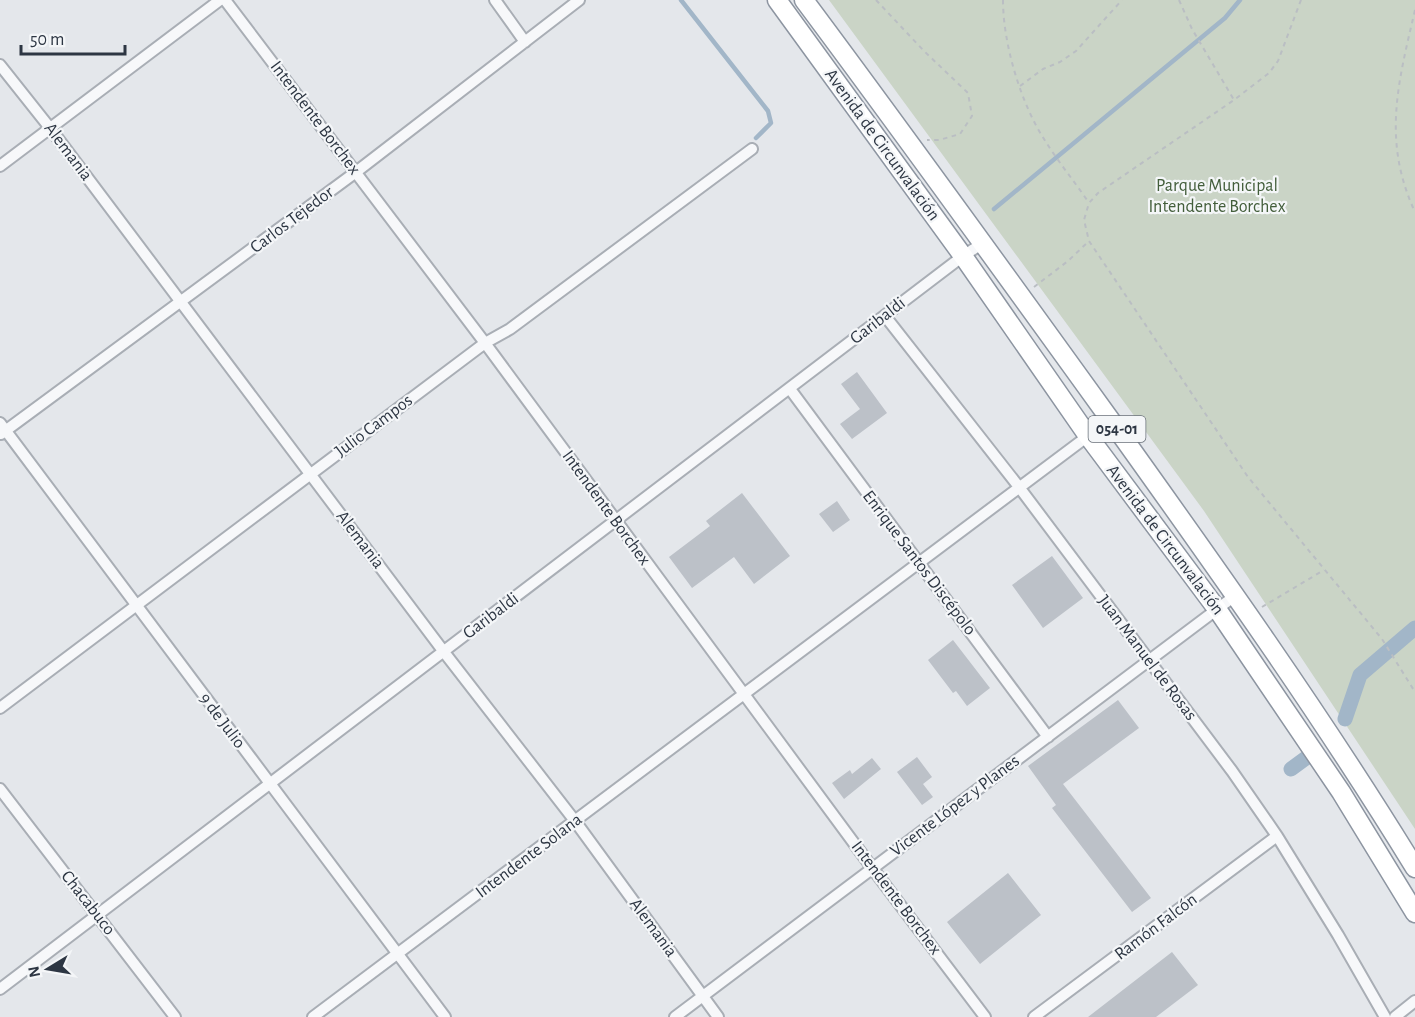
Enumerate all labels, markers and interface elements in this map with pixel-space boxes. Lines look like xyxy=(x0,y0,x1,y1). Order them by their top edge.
scale bar xyxy=(21,18,124,56)
text: 50 m xyxy=(30,31,64,49)
street label: Intendente Borchex xyxy=(267,58,364,178)
street label: Avenida de Circunvalación xyxy=(821,66,943,224)
street label: Alemania xyxy=(40,120,96,184)
park label: Parque Municipal Intendente Borchex xyxy=(1148,177,1286,216)
street label: Carlos Tejedor xyxy=(247,183,337,257)
street label: Garibaldi xyxy=(847,294,909,348)
street label: Julio Campos xyxy=(332,391,416,461)
road number: 054-01 xyxy=(1088,416,1146,442)
street label: Intendente Borchex xyxy=(558,447,654,569)
street label: Avenida de Circunvalación xyxy=(1103,462,1227,618)
street label: Enrique Santos Discépolo xyxy=(859,487,979,639)
street label: Alemania xyxy=(332,508,388,572)
street label: Garibaldi xyxy=(460,589,522,643)
street label: Juan Manuel de Rosas xyxy=(1094,592,1200,724)
street label: 9 de Julio xyxy=(195,690,249,752)
street label: Vicente López y Planes xyxy=(887,752,1023,860)
street label: Intendente Solana xyxy=(473,810,585,902)
street label: Intendente Borchex xyxy=(848,838,945,958)
street label: Chacabuco xyxy=(57,867,119,939)
street label: Ramón Falcón xyxy=(1111,890,1201,964)
street label: Alemania xyxy=(626,895,680,961)
north arrow xyxy=(18,939,78,999)
text: N xyxy=(25,965,43,979)

